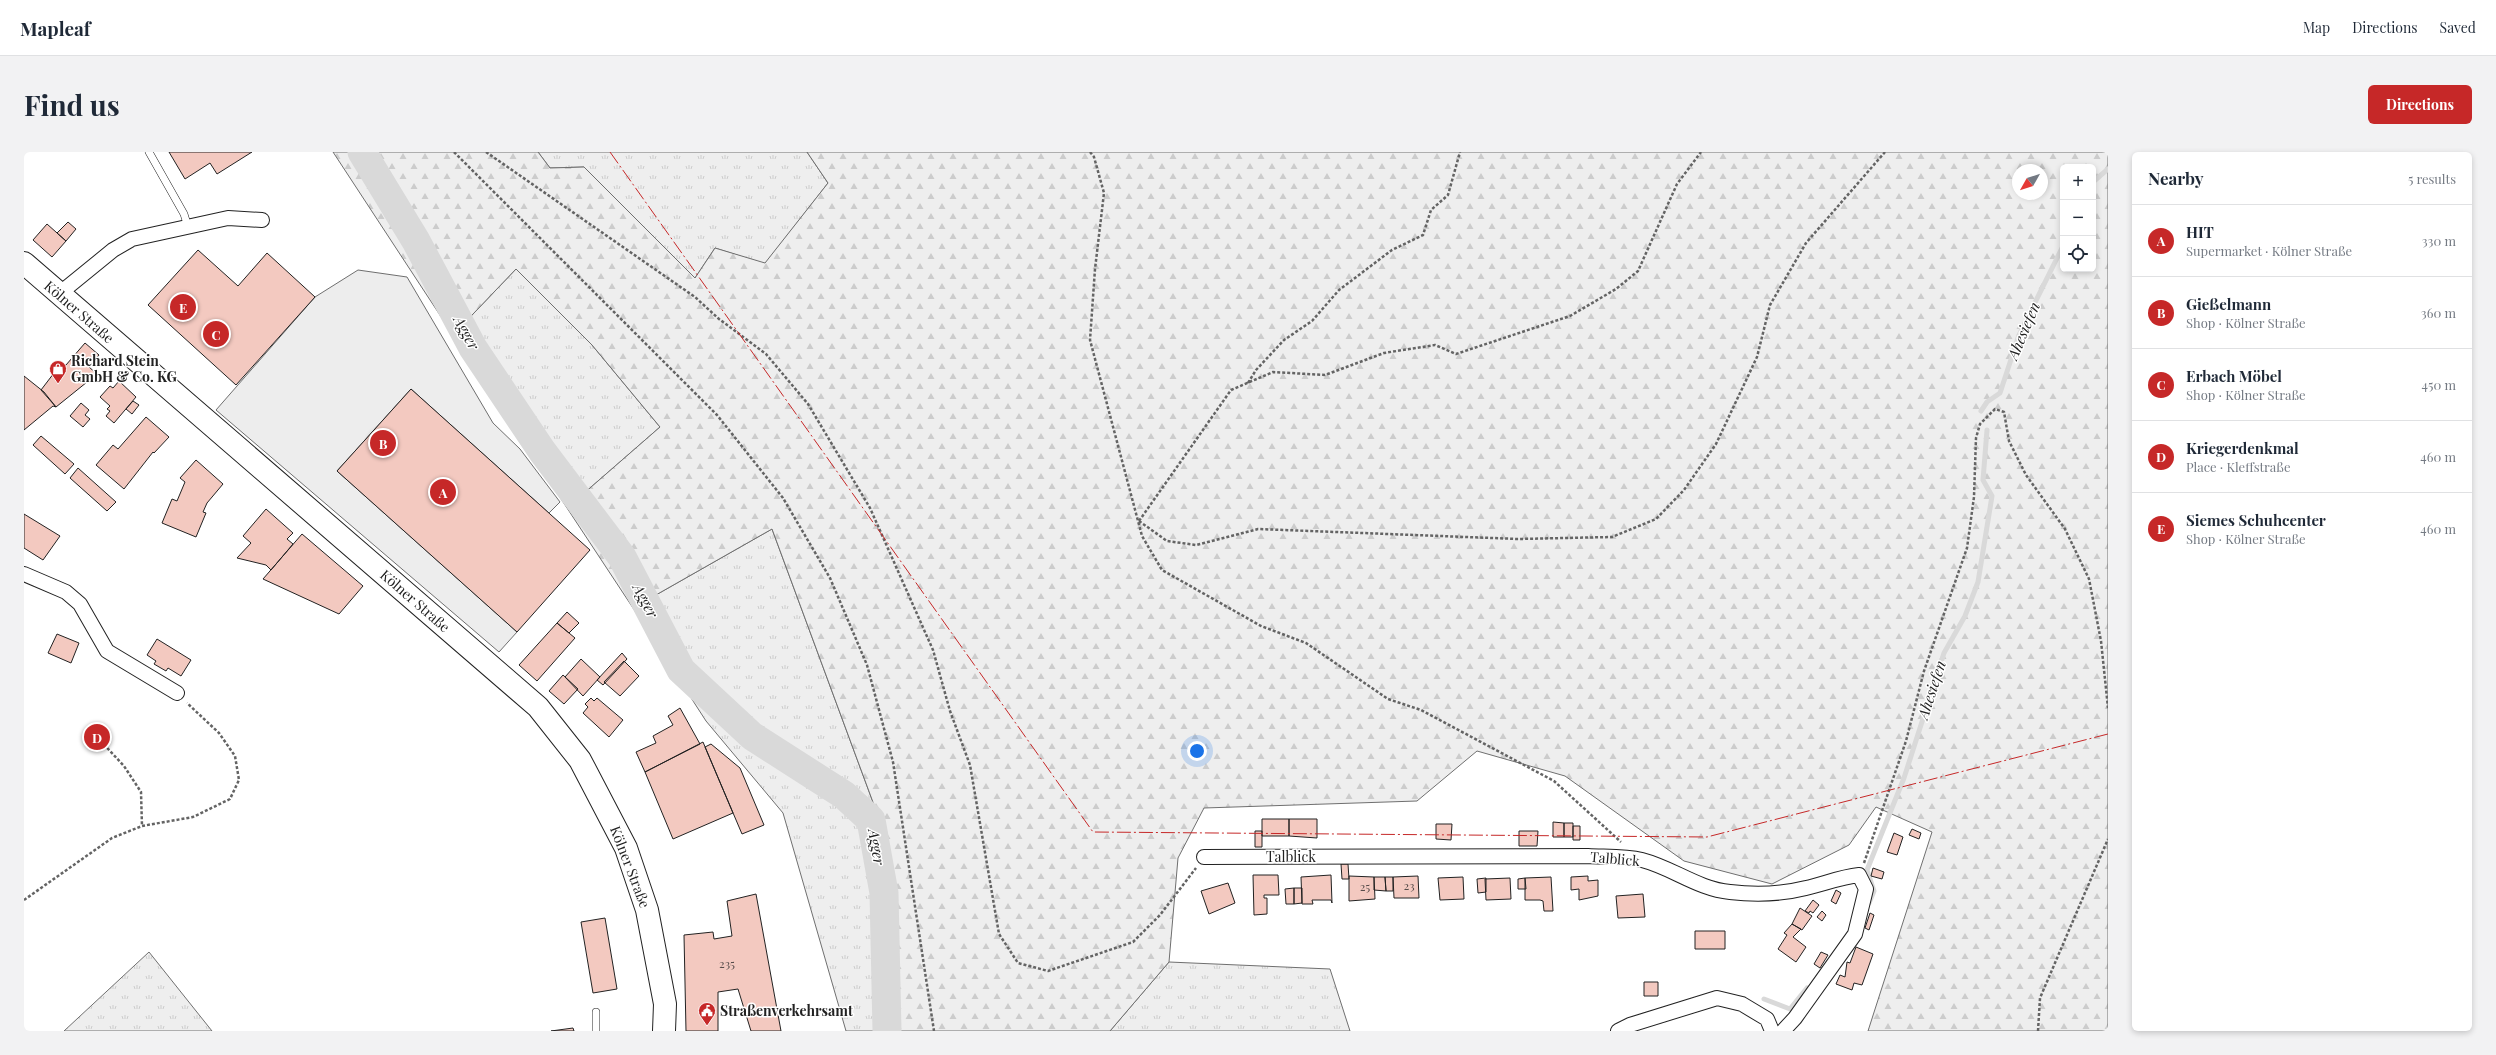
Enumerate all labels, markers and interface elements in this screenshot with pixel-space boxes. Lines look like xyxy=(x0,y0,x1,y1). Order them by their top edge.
text: Mapleaf xyxy=(20,15,91,41)
text: Map xyxy=(2303,18,2330,37)
text: Directions xyxy=(2352,18,2418,37)
text: Saved xyxy=(2440,18,2476,37)
button: Directions xyxy=(2368,85,2472,124)
text: Find us xyxy=(24,86,120,123)
north arrow xyxy=(2012,164,2048,200)
map controls xyxy=(2060,164,2096,272)
button: + xyxy=(2060,164,2096,200)
text: Nearby xyxy=(2148,167,2203,189)
text: 5 results xyxy=(2408,170,2456,187)
button: − xyxy=(2060,200,2096,236)
text: HIT xyxy=(2186,222,2214,242)
text: A xyxy=(2157,232,2165,249)
text: 330 m xyxy=(2422,232,2456,249)
button: locate xyxy=(2060,236,2096,272)
text: Supermarket · Kölner Straße xyxy=(2186,242,2352,259)
street label: Kölner Straße xyxy=(40,276,118,347)
pin: E xyxy=(170,292,196,322)
text: Gießelmann xyxy=(2186,294,2271,314)
water label: Ahesiefen xyxy=(2001,299,2044,364)
text: B xyxy=(2157,304,2165,321)
text: 360 m xyxy=(2421,304,2456,321)
water label: Agger xyxy=(448,310,485,354)
text: Shop · Kölner Straße xyxy=(2186,314,2306,331)
pin: C xyxy=(203,319,229,349)
place label: Richard Stein GmbH & Co. KG xyxy=(71,351,177,386)
shop icon: Richard Stein GmbH & Co. KG xyxy=(48,359,68,384)
text: Erbach Möbel xyxy=(2186,366,2282,386)
text: C xyxy=(2156,376,2166,393)
text: 450 m xyxy=(2422,376,2456,393)
text: Shop · Kölner Straße xyxy=(2186,386,2306,403)
pin: B xyxy=(370,428,396,458)
text: Kriegerdenkmal xyxy=(2186,438,2299,458)
text: D xyxy=(2156,448,2166,465)
text: 460 m xyxy=(2420,448,2456,465)
text: Place · Kleffstraße xyxy=(2186,458,2291,475)
pin: A xyxy=(430,477,456,507)
text: Siemes Schuhcenter xyxy=(2186,510,2326,530)
text: E xyxy=(2157,520,2165,537)
text: 460 m xyxy=(2420,520,2456,537)
text: Shop · Kölner Straße xyxy=(2186,530,2306,547)
street label: Kölner Straße xyxy=(376,565,454,636)
water label: Agger xyxy=(628,578,663,622)
water label: Ahesiefen xyxy=(1912,658,1950,723)
pin: D xyxy=(84,722,110,752)
your location xyxy=(1187,741,1207,761)
street label: Kölner Straße xyxy=(606,823,655,911)
water label: Agger xyxy=(864,826,890,867)
street label: Talblick xyxy=(1266,847,1316,866)
street label: Talblick xyxy=(1589,847,1641,870)
house number: 23 xyxy=(1403,877,1415,893)
house number: 25 xyxy=(1360,878,1370,894)
house number: 235 xyxy=(719,955,735,971)
public building icon: Straßenverkehrsamt xyxy=(697,1001,717,1026)
place label: Straßenverkehrsamt xyxy=(720,1001,853,1020)

